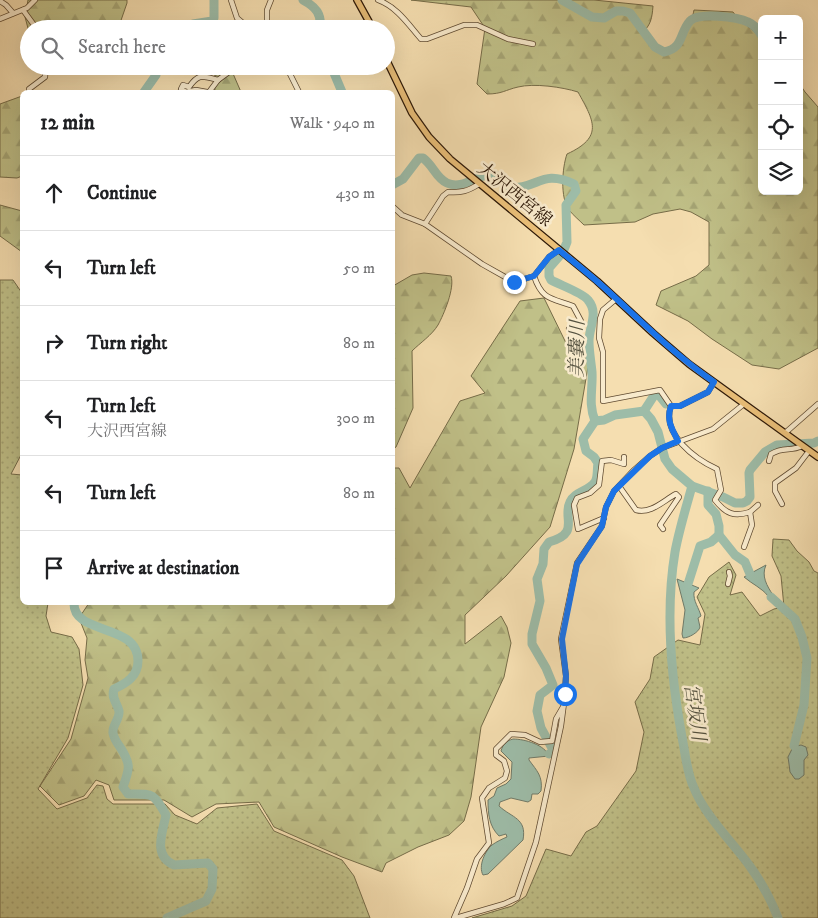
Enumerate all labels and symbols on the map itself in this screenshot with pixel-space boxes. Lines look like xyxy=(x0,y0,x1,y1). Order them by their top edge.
street label: 大沢西宮線 xyxy=(472,158,556,232)
route end xyxy=(503,271,526,294)
water label: 美嚢川 xyxy=(566,318,590,378)
water label: 宮坂川 xyxy=(679,682,710,744)
route start xyxy=(554,683,577,706)

